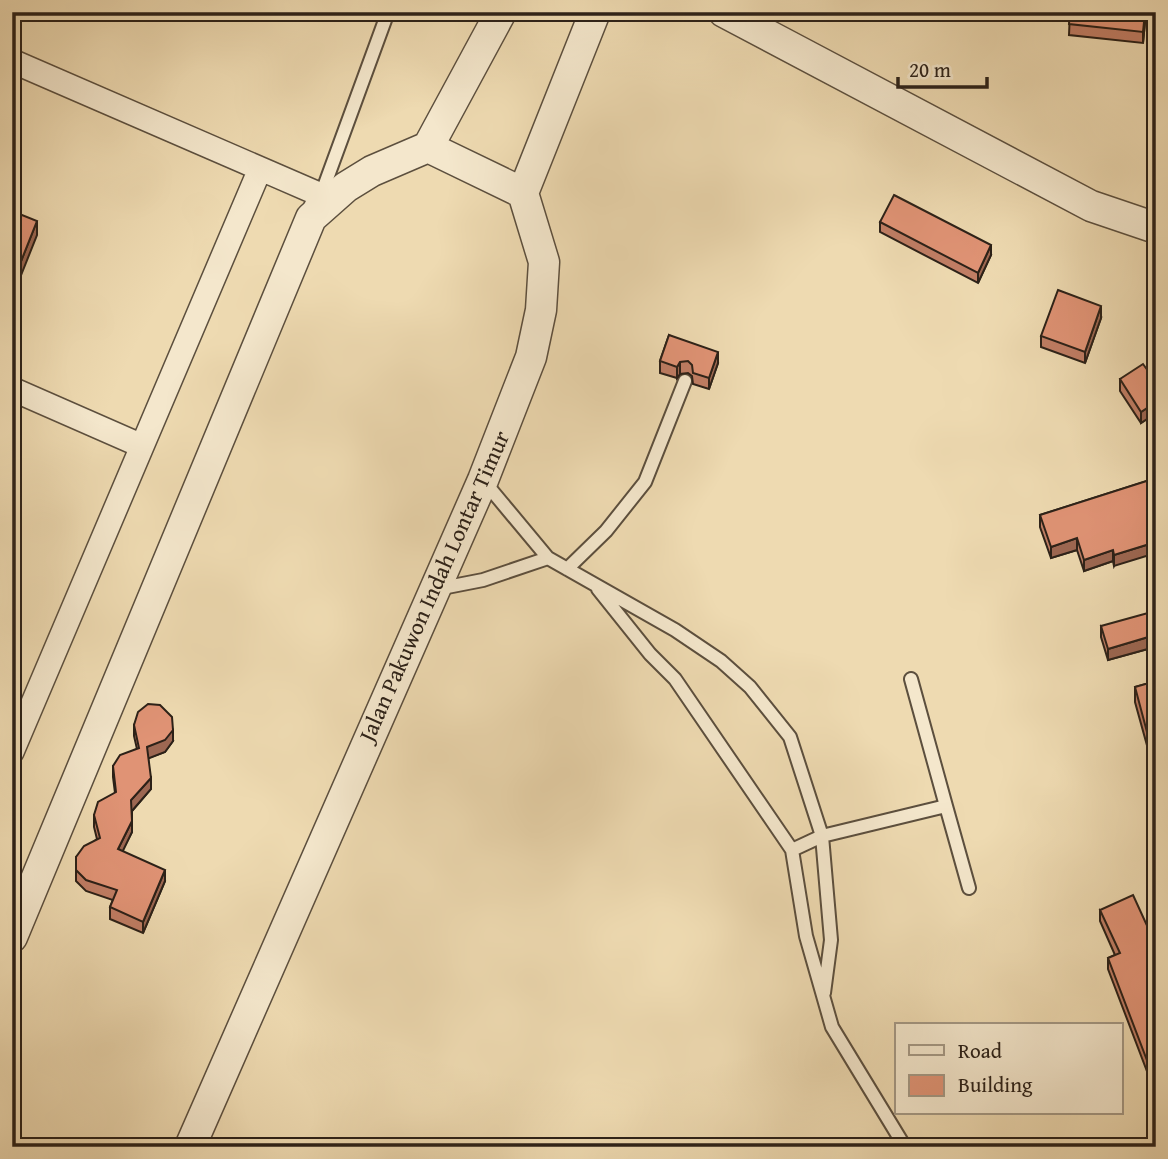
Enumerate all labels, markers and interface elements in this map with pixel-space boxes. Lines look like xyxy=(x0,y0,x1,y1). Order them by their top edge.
scale bar xyxy=(898,46,988,90)
text: 20 m xyxy=(909,54,951,85)
street label: Jalan Pakuwon Indah Lontar Timur xyxy=(349,425,517,749)
legend xyxy=(895,1023,1122,1114)
text: Road xyxy=(958,1035,1003,1066)
text: Building xyxy=(958,1069,1033,1100)

